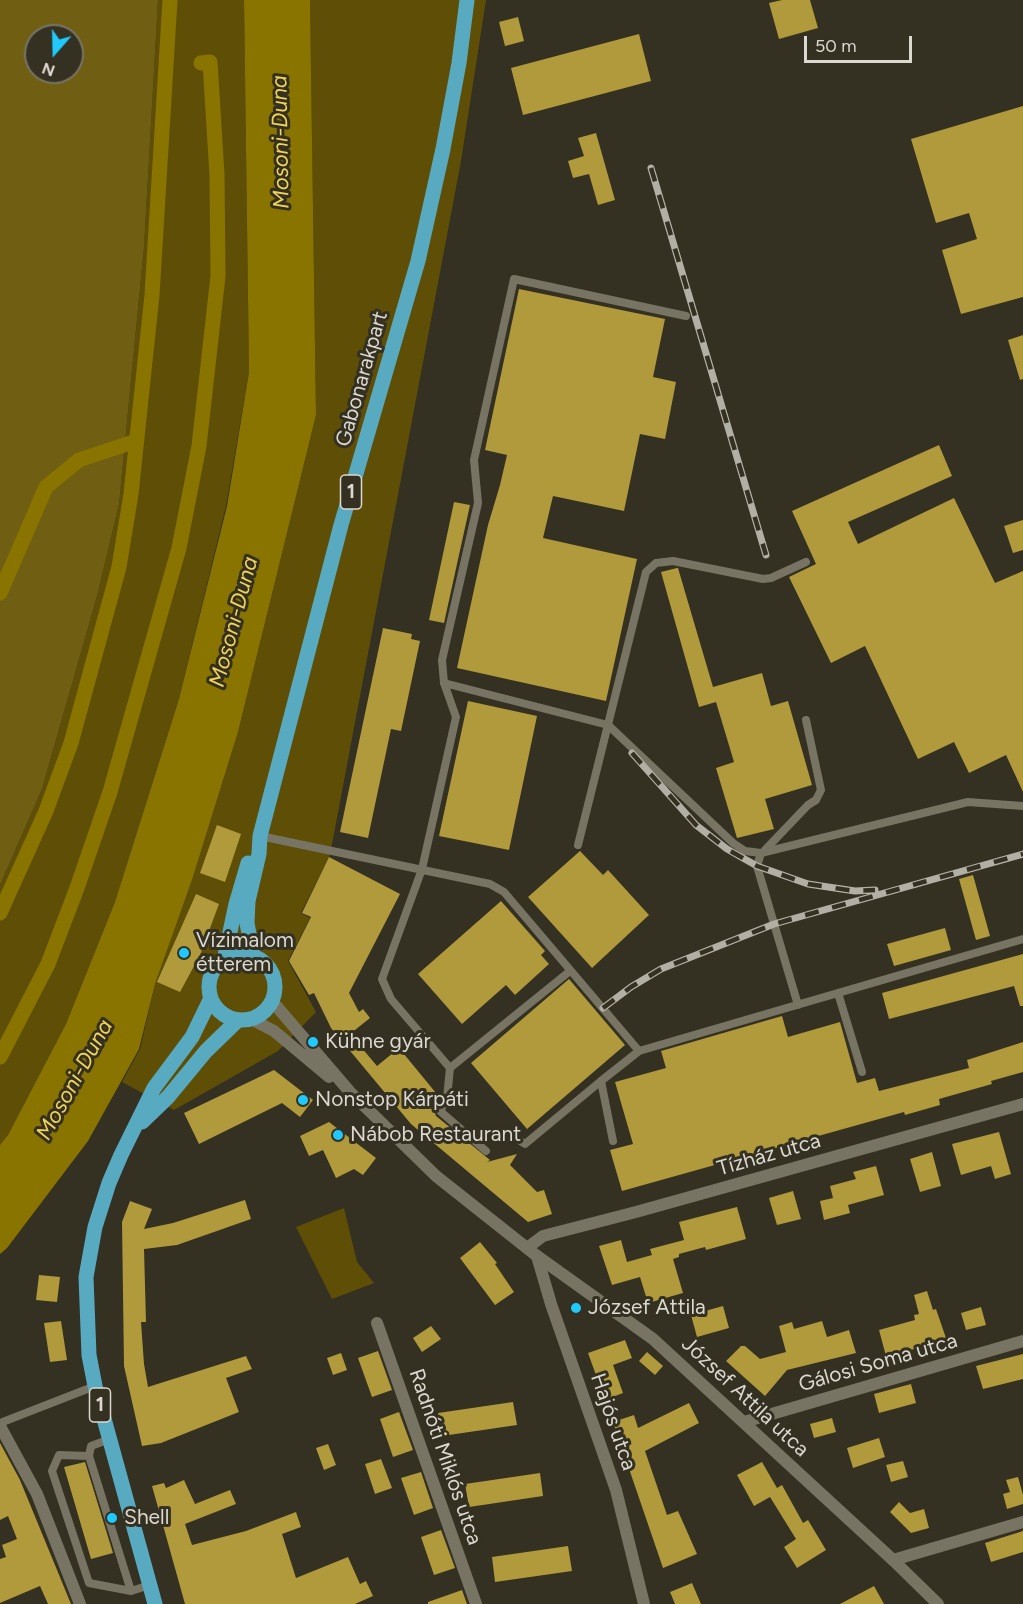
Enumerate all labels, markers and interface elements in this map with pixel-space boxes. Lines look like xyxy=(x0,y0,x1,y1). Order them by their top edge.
north arrow xyxy=(24,24,84,84)
scale bar xyxy=(807,24,915,62)
text: 50 m xyxy=(815,35,857,57)
text: N xyxy=(39,58,57,81)
water label: Mosoni-Duna xyxy=(267,75,295,209)
street label: Gabonarakpart xyxy=(331,308,393,450)
road number: 1 xyxy=(340,475,362,509)
water label: Mosoni-Duna xyxy=(204,554,264,690)
place label: Vízimalom étterem xyxy=(196,928,294,978)
marker: Vízimalom étterem xyxy=(177,946,191,960)
water label: Mosoni-Duna xyxy=(31,1015,119,1145)
place label: Kühne gyár xyxy=(325,1029,430,1055)
marker: Kühne gyár xyxy=(306,1035,320,1049)
place label: Nonstop Kárpáti xyxy=(315,1087,469,1113)
marker: Nonstop Kárpáti xyxy=(296,1093,310,1107)
place label: Nábob Restaurant xyxy=(350,1122,521,1148)
marker: Nábob Restaurant xyxy=(331,1128,345,1142)
street label: Tízház utca xyxy=(714,1128,824,1182)
place label: József Attila xyxy=(588,1295,706,1321)
marker: József Attila xyxy=(569,1301,583,1315)
street label: Gálosi Soma utca xyxy=(796,1328,960,1398)
street label: József Attila utca xyxy=(676,1332,814,1462)
street label: Radnóti Miklós utca xyxy=(403,1366,487,1548)
street label: Hajós utca xyxy=(585,1370,641,1474)
road number: 1 xyxy=(90,1388,110,1422)
place label: Shell xyxy=(124,1505,169,1531)
marker: Shell xyxy=(105,1511,119,1525)

